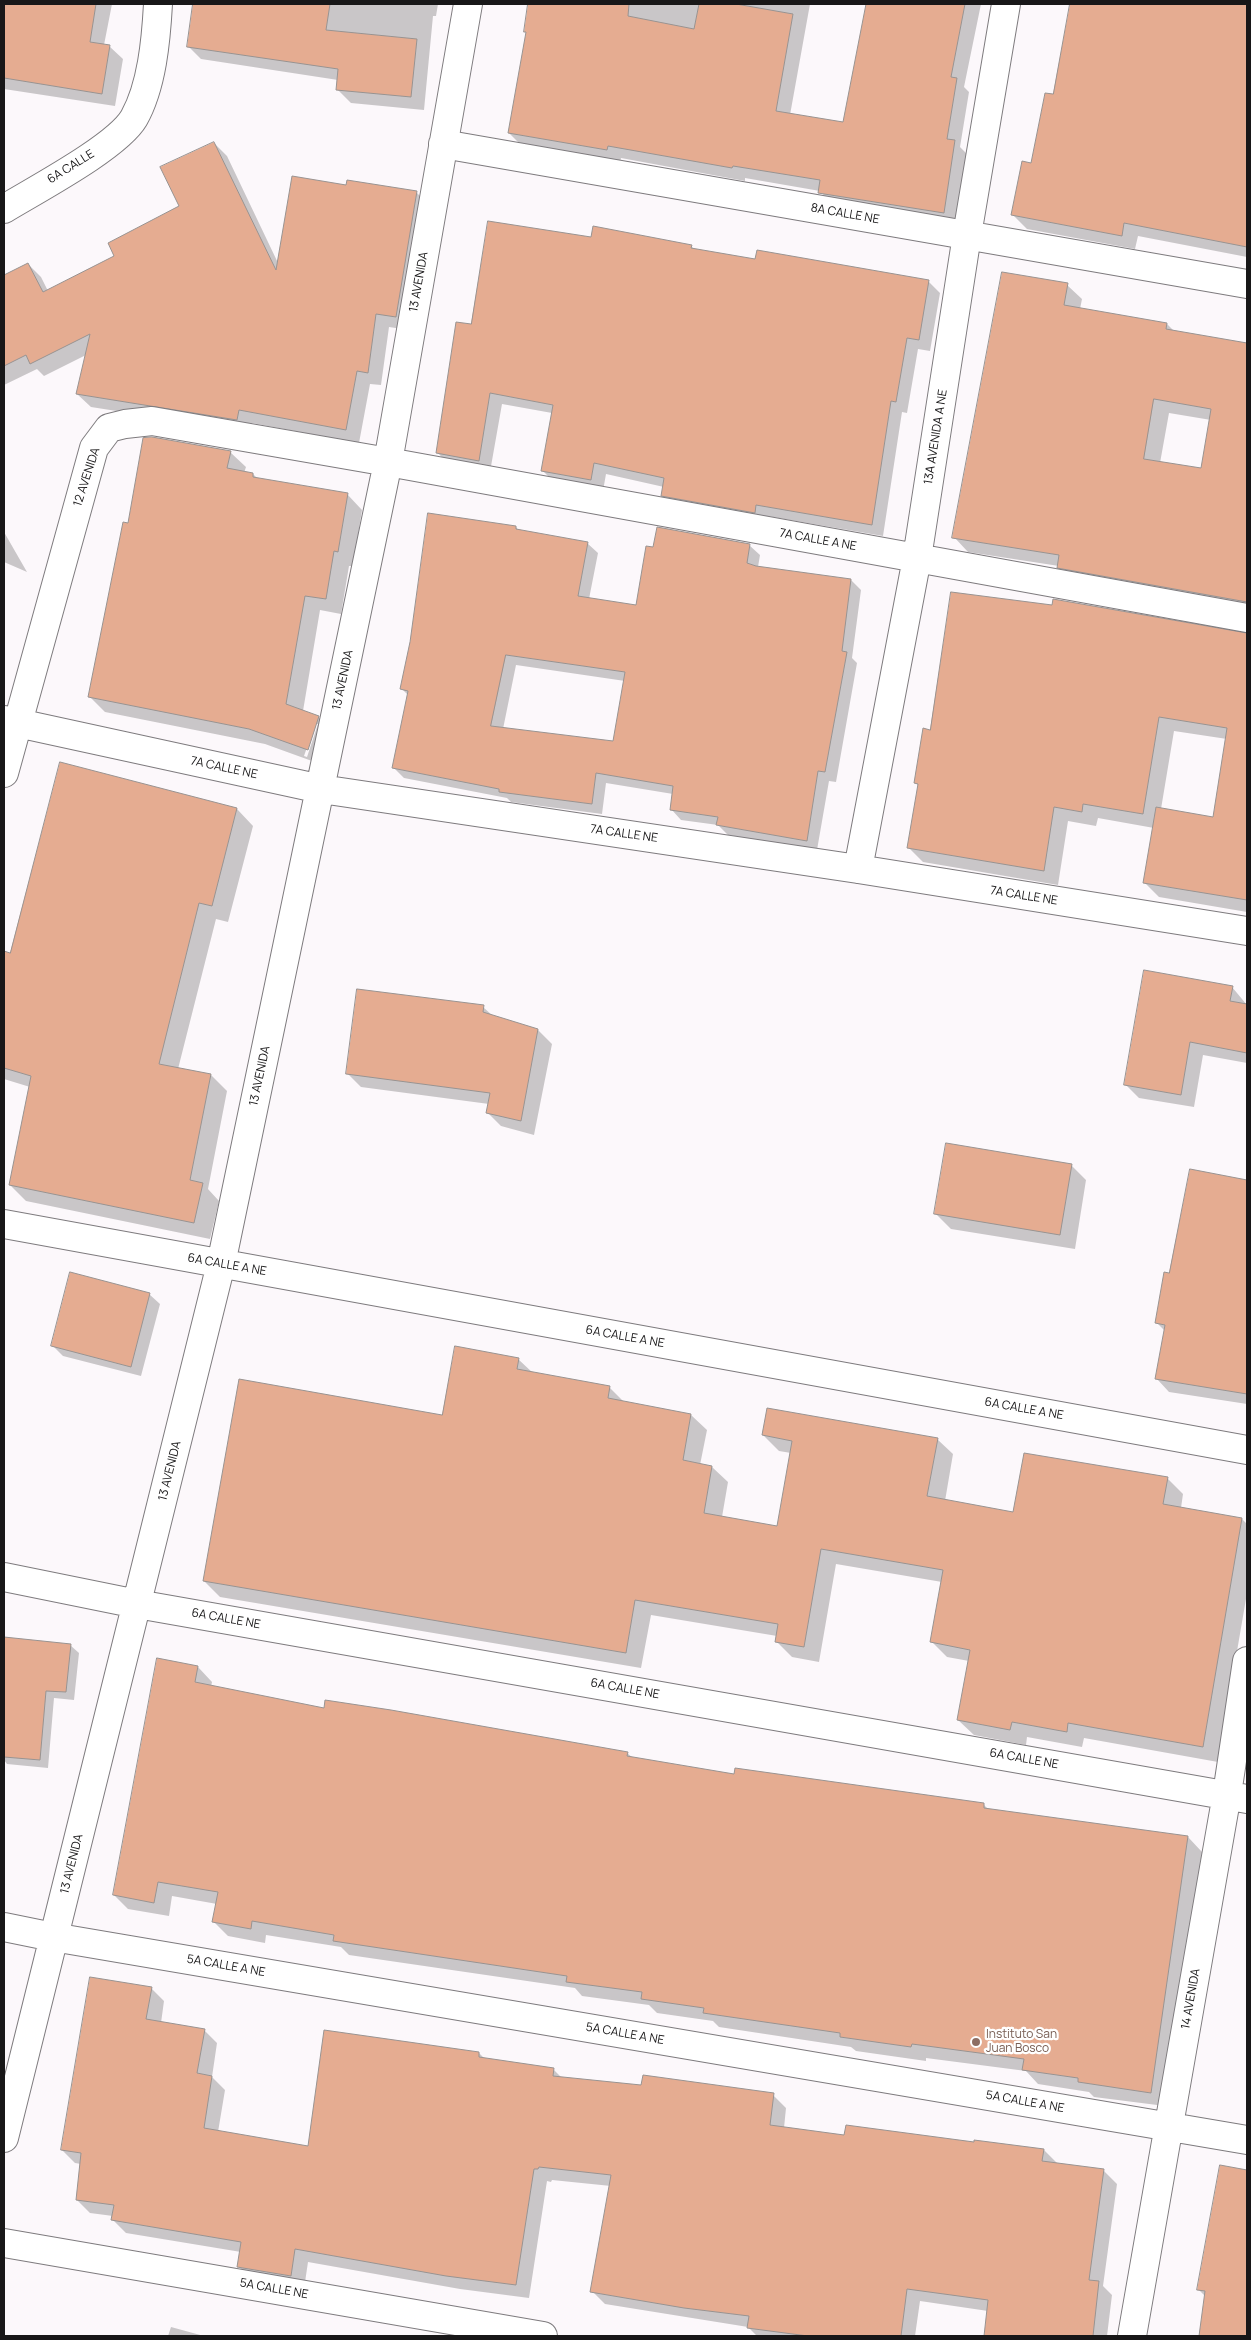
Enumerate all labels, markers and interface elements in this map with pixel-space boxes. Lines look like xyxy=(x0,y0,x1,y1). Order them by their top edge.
street label: 6A CALLE xyxy=(45,147,97,187)
street label: 8A CALLE NE xyxy=(810,201,880,227)
street label: 13 AVENIDA xyxy=(407,251,431,313)
street label: 13A AVENIDA A NE xyxy=(921,388,951,486)
street label: 12 AVENIDA xyxy=(71,446,103,508)
street label: 7A CALLE A NE xyxy=(778,526,858,554)
street label: 13 AVENIDA xyxy=(330,649,356,711)
street label: 7A CALLE NE xyxy=(189,754,259,782)
street label: 7A CALLE NE xyxy=(589,822,659,846)
street label: 7A CALLE NE xyxy=(989,884,1059,908)
street label: 13 AVENIDA xyxy=(247,1045,273,1107)
street label: 6A CALLE A NE xyxy=(186,1251,268,1279)
street label: 6A CALLE A NE xyxy=(584,1323,666,1351)
street label: 6A CALLE A NE xyxy=(983,1395,1065,1423)
street label: 13 AVENIDA xyxy=(156,1440,184,1502)
street label: 6A CALLE NE xyxy=(190,1606,262,1632)
street label: 6A CALLE NE xyxy=(589,1676,661,1702)
street label: 6A CALLE NE xyxy=(988,1746,1060,1772)
street label: 13 AVENIDA xyxy=(58,1833,86,1895)
street label: 5A CALLE A NE xyxy=(186,1952,266,1980)
street label: 14 AVENIDA xyxy=(1179,1967,1203,2031)
street label: 5A CALLE A NE xyxy=(585,2020,665,2048)
place label: Instituto San Juan Bosco xyxy=(986,2028,1057,2056)
marker: Instituto San Juan Bosco xyxy=(970,2036,982,2048)
street label: 5A CALLE A NE xyxy=(985,2088,1065,2116)
street label: 5A CALLE NE xyxy=(239,2276,309,2302)

